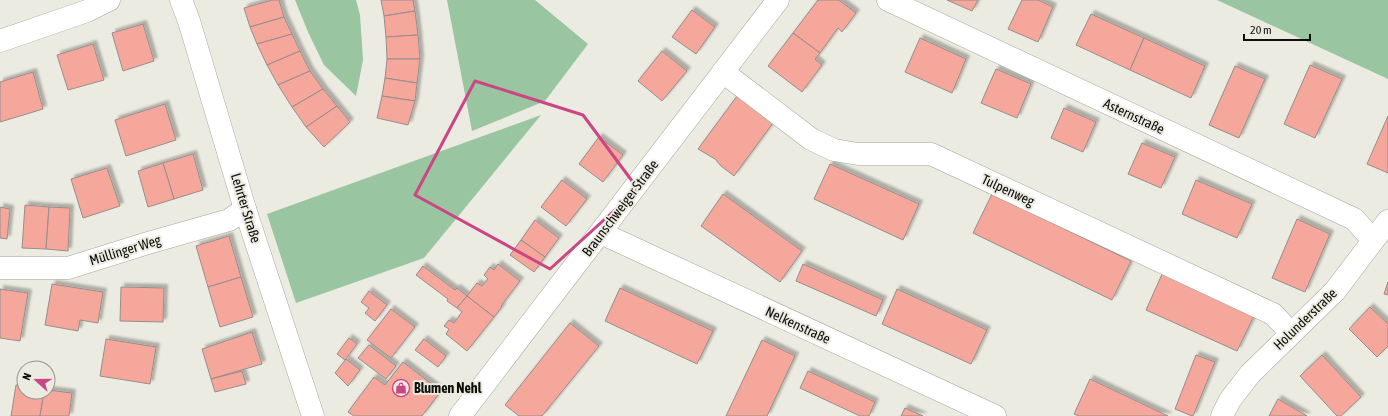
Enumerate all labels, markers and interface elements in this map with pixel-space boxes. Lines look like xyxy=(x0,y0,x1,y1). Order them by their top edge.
scale bar xyxy=(1244,16,1310,42)
text: 20 m xyxy=(1250,23,1272,37)
street label: Asternstraße xyxy=(1101,95,1167,137)
street label: Braunschweiger Straße xyxy=(579,157,661,259)
street label: Lehrter Straße xyxy=(228,171,264,245)
street label: Tulpenweg xyxy=(979,171,1037,209)
street label: Müllinger Weg xyxy=(87,232,163,268)
street label: Holunderstraße xyxy=(1270,285,1340,353)
street label: Nelkenstraße xyxy=(763,303,833,347)
north arrow xyxy=(16,360,56,400)
text: N xyxy=(20,371,33,382)
shop icon: Blumen Nehl xyxy=(391,378,411,398)
place label: Blumen Nehl xyxy=(414,380,482,396)

